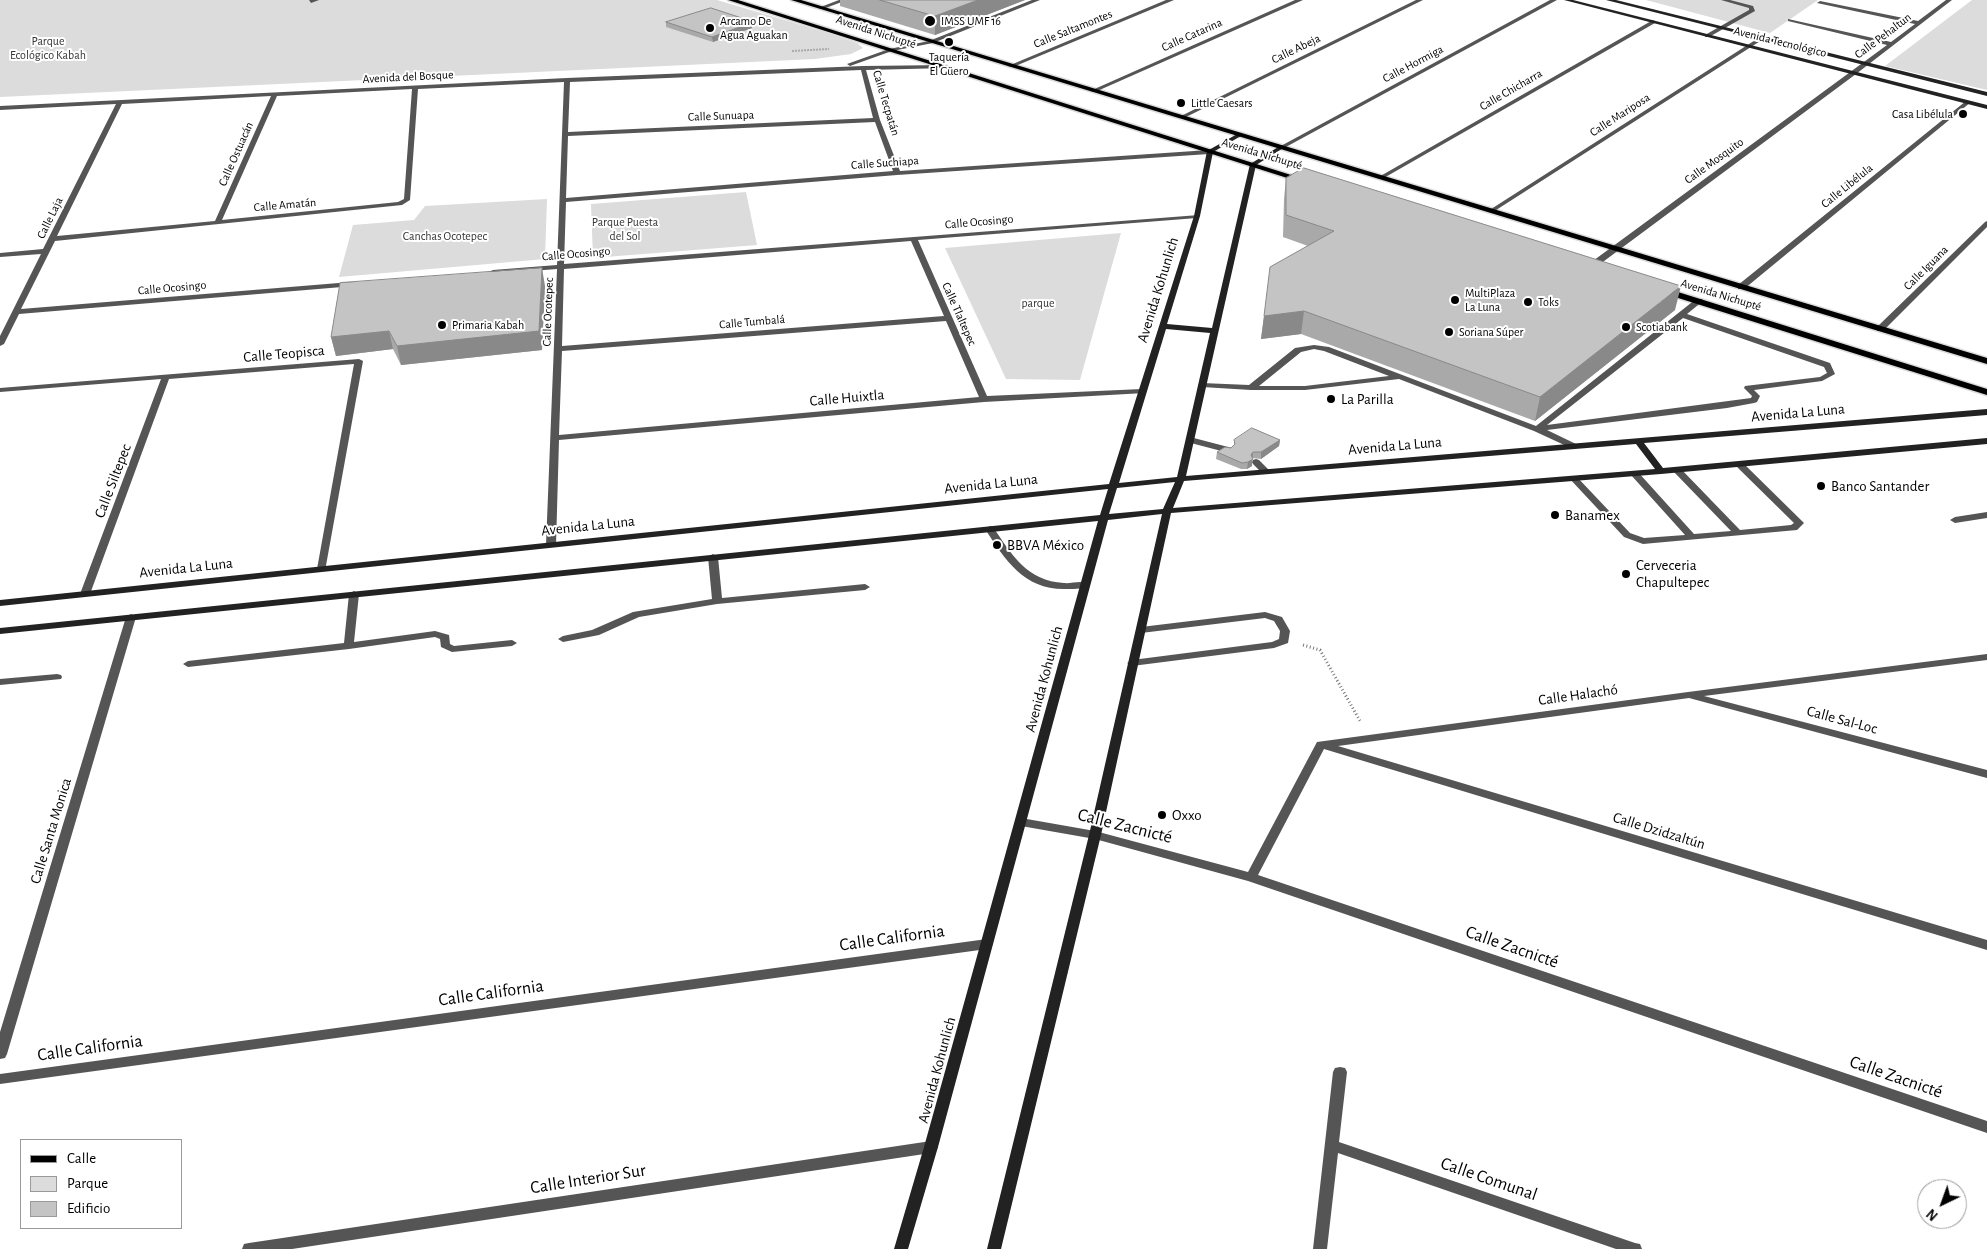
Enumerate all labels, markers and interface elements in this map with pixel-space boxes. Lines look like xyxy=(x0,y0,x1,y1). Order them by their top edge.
street label: Calle Saltamontes xyxy=(1032,7,1114,51)
street label: Calle Pehaltun xyxy=(1852,10,1914,62)
street label: Avenida Nichupté xyxy=(834,12,918,52)
place label: Arcamo De Agua Aguakan xyxy=(720,14,788,42)
marker: IMSS UMF 16 xyxy=(923,14,937,28)
place label: IMSS UMF 16 xyxy=(941,14,1001,28)
street label: Calle Catarina xyxy=(1159,15,1225,55)
marker: Arcamo De Agua Aguakan xyxy=(704,22,716,34)
street label: Avenida Tecnológico xyxy=(1732,23,1828,61)
street label: Calle Abeja xyxy=(1269,31,1323,67)
park label: Parque Ecológico Kabah xyxy=(10,34,86,62)
marker: Taquería El Güero xyxy=(943,36,955,48)
street label: Calle Hormiga xyxy=(1380,42,1446,86)
place label: Taquería El Güero xyxy=(929,50,969,78)
street label: Calle Chicharra xyxy=(1477,66,1545,114)
street label: Avenida del Bosque xyxy=(362,67,454,87)
street label: Calle Tecpatán xyxy=(869,69,903,137)
street label: Calle Mariposa xyxy=(1587,90,1653,140)
place label: Little Caesars xyxy=(1191,96,1253,110)
marker: Little Caesars xyxy=(1175,97,1187,109)
place label: Casa Libélula xyxy=(1892,107,1953,121)
street label: Calle Sunuapa xyxy=(688,108,754,124)
marker: Casa Libélula xyxy=(1957,108,1969,120)
street label: Calle Ostuacán xyxy=(215,120,257,188)
street label: Avenida Nichupté xyxy=(1220,135,1304,173)
street label: Calle Mosquito xyxy=(1682,135,1746,187)
street label: Calle Suchiapa xyxy=(851,153,919,173)
street label: Calle Libélula xyxy=(1818,161,1876,211)
street label: Calle Laja xyxy=(34,195,66,241)
street label: Calle Amatán xyxy=(253,195,317,215)
street label: Calle Ocosingo xyxy=(944,212,1014,232)
park label: Parque Puesta del Sol xyxy=(592,215,658,243)
park label: Canchas Ocotepec xyxy=(403,229,487,243)
street label: Avenida Kohunlich xyxy=(1133,235,1183,345)
street label: Calle Iguana xyxy=(1901,243,1951,293)
street label: Calle Ocosingo xyxy=(541,244,611,264)
street label: Avenida Nichupté xyxy=(1679,276,1763,314)
street label: Calle Ocotepec xyxy=(540,277,556,347)
street label: Calle Ocosingo xyxy=(137,278,207,298)
street label: Calle Tlaltepec xyxy=(939,280,979,348)
place label: MultiPlaza La Luna xyxy=(1465,286,1515,314)
marker: MultiPlaza La Luna xyxy=(1449,294,1461,306)
place label: Toks xyxy=(1538,295,1559,309)
park label: parque xyxy=(1021,296,1055,310)
marker: Toks xyxy=(1522,296,1534,308)
street label: Calle Tumbalá xyxy=(718,312,786,332)
place label: Primaria Kabah xyxy=(452,318,524,332)
marker: Primaria Kabah xyxy=(436,319,448,331)
place label: Scotiabank xyxy=(1636,320,1687,334)
marker: Scotiabank xyxy=(1620,321,1632,333)
place label: Soriana Súper xyxy=(1459,325,1523,339)
marker: Soriana Súper xyxy=(1443,326,1455,338)
street label: Calle Teopisca xyxy=(243,341,325,367)
street label: Calle Huixtla xyxy=(809,386,885,410)
place label: La Parilla xyxy=(1341,390,1394,408)
marker: La Parilla xyxy=(1325,393,1337,405)
street label: Avenida La Luna xyxy=(1750,400,1846,426)
street label: Avenida La Luna xyxy=(1347,433,1443,459)
street label: Calle Siltepec xyxy=(91,441,135,521)
street label: Avenida La Luna xyxy=(943,470,1039,498)
place label: Banco Santander xyxy=(1831,477,1929,495)
marker: Banco Santander xyxy=(1815,480,1827,492)
place label: Banamex xyxy=(1565,506,1620,524)
marker: Banamex xyxy=(1549,509,1561,521)
street label: Avenida La Luna xyxy=(540,512,636,540)
place label: BBVA México xyxy=(1007,536,1084,554)
marker: BBVA México xyxy=(991,539,1003,551)
street label: Avenida La Luna xyxy=(138,554,234,582)
place label: Cerveceria Chapultepec xyxy=(1636,556,1709,591)
marker: Cerveceria Chapultepec xyxy=(1620,568,1632,580)
street label: Avenida Kohunlich xyxy=(1021,624,1067,734)
street label: Calle Halachó xyxy=(1537,681,1619,709)
street label: Calle Sal-Loc xyxy=(1805,702,1879,738)
street label: Calle Santa Monica xyxy=(26,776,76,886)
street label: Calle Zacnicté xyxy=(1075,804,1175,848)
place label: Oxxo xyxy=(1172,806,1202,824)
street label: Calle Dzidzaltún xyxy=(1611,808,1707,854)
marker: Oxxo xyxy=(1156,809,1168,821)
street label: Calle California xyxy=(838,920,946,956)
street label: Calle Zacnicté xyxy=(1463,921,1561,973)
street label: Calle California xyxy=(437,975,545,1011)
street label: Avenida Kohunlich xyxy=(914,1015,960,1125)
street label: Calle California xyxy=(36,1030,144,1066)
street label: Calle Zacnicté xyxy=(1847,1051,1945,1103)
legend xyxy=(20,1139,182,1229)
text: Calle xyxy=(67,1151,96,1166)
street label: Calle Comunal xyxy=(1438,1152,1540,1206)
street label: Calle Interior Sur xyxy=(529,1159,647,1199)
text: Parque xyxy=(67,1176,108,1191)
north arrow xyxy=(1917,1179,1967,1229)
text: Edificio xyxy=(67,1201,110,1216)
text: N xyxy=(1924,1206,1941,1223)

